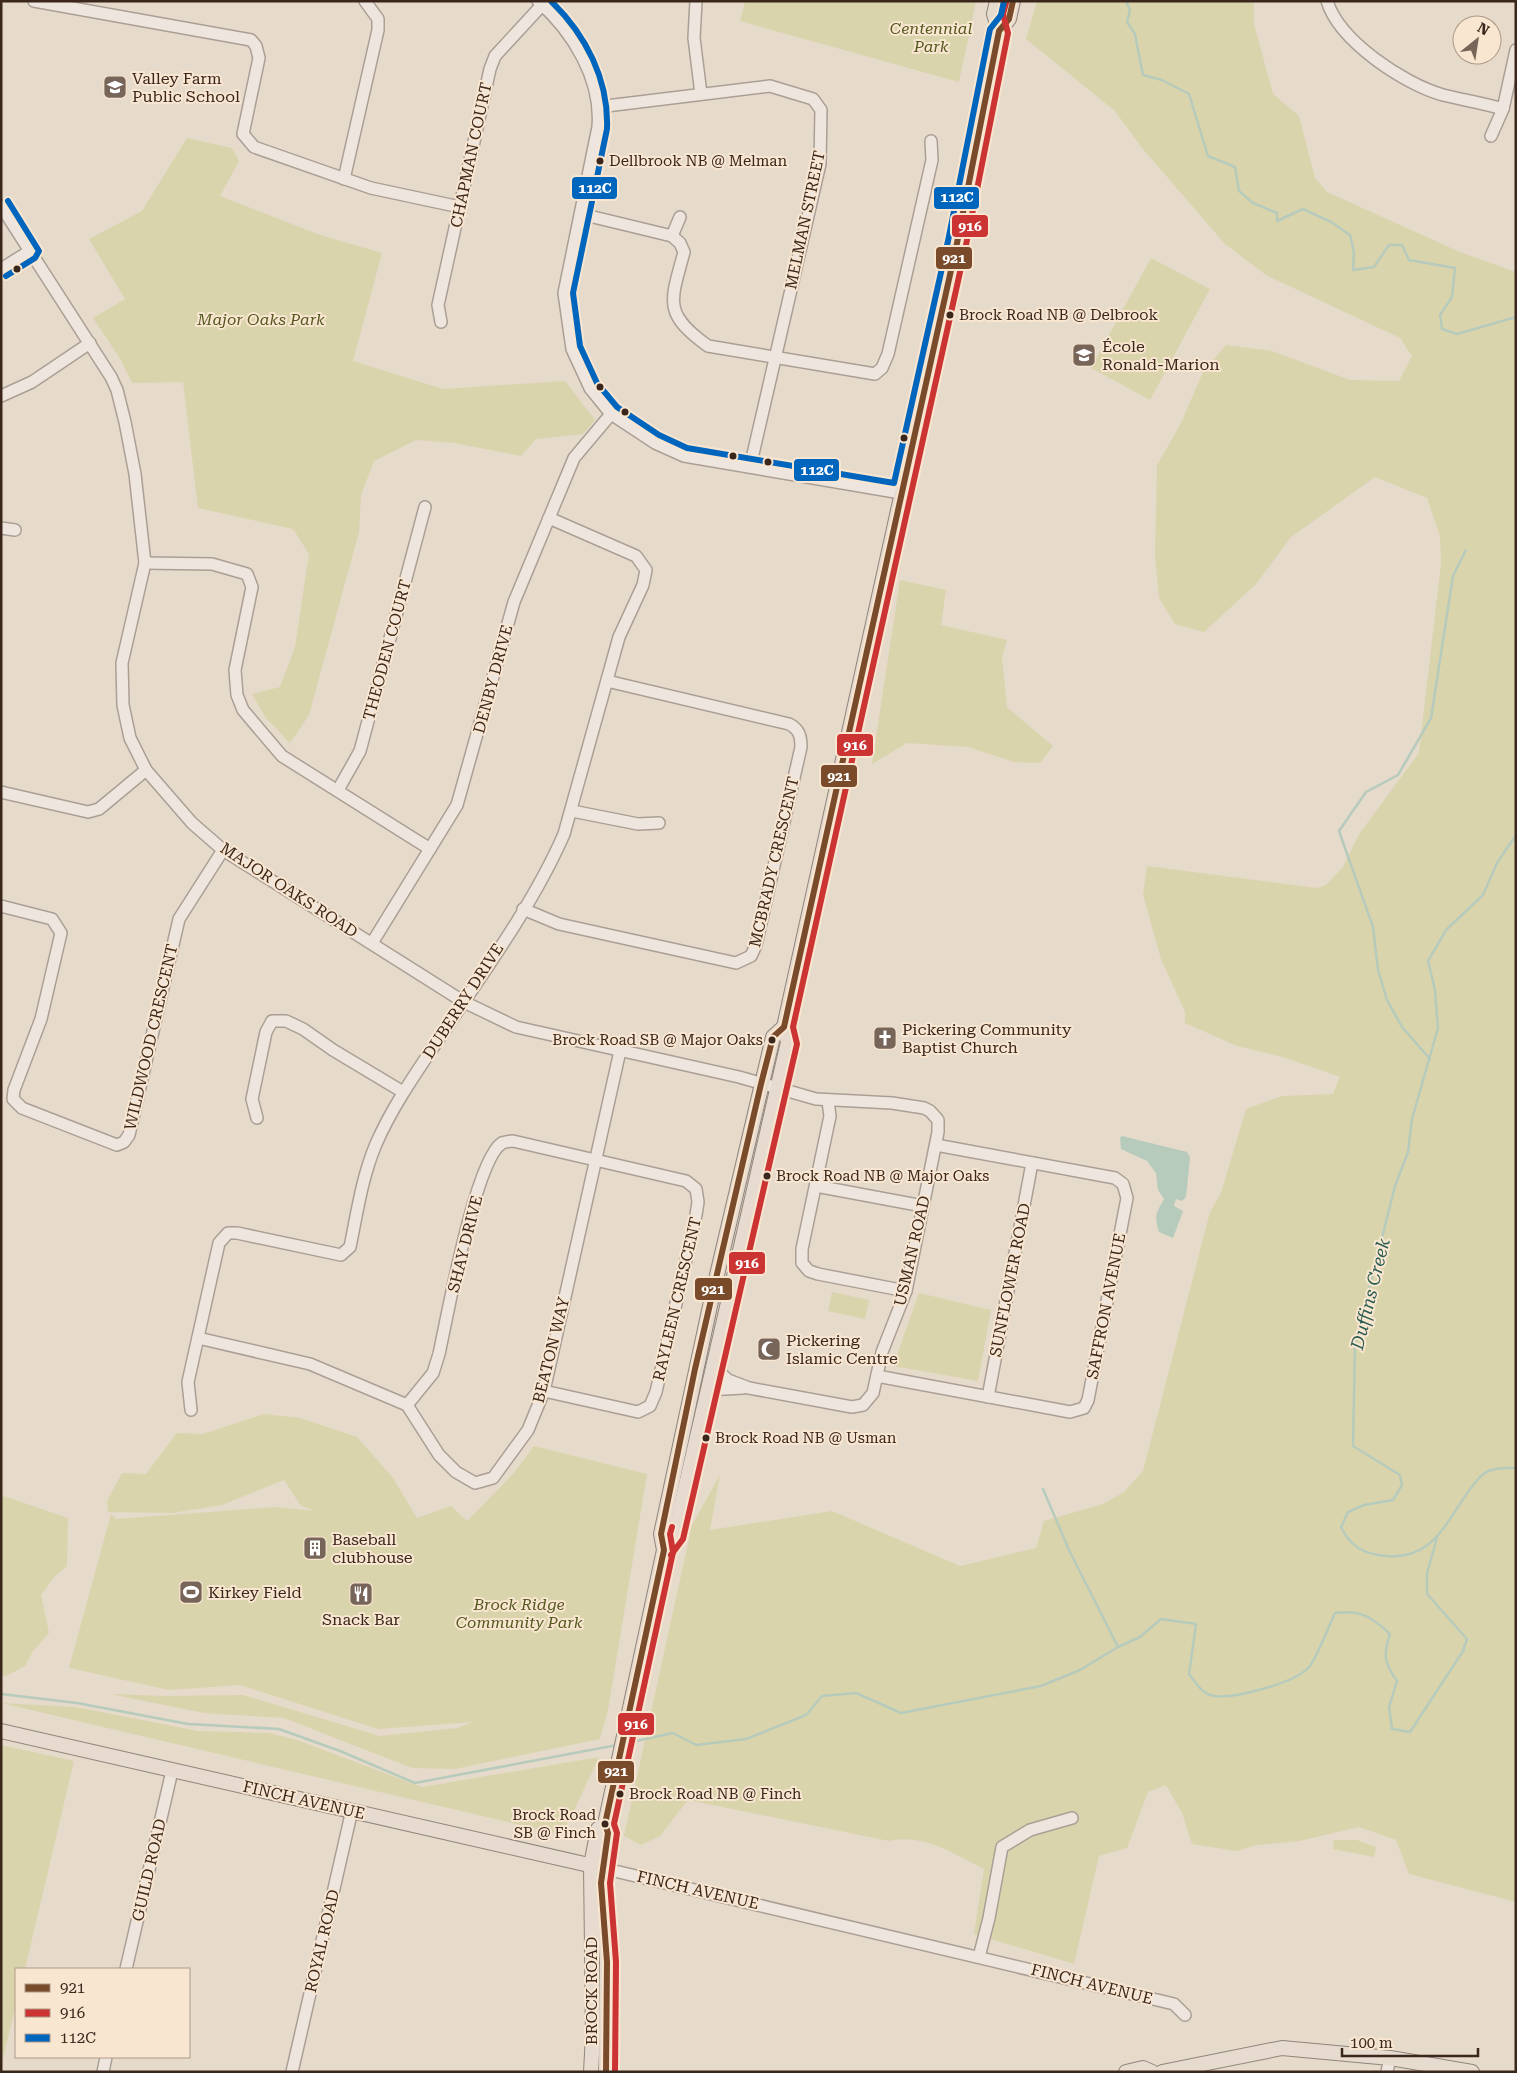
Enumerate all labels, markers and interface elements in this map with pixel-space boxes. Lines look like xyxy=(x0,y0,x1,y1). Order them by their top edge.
north arrow xyxy=(1452,15,1502,65)
park label: Centennial Park xyxy=(890,19,972,56)
text: N xyxy=(1475,19,1492,38)
place label: Valley Farm Public School xyxy=(132,69,240,106)
school or university icon: Valley Farm Public School xyxy=(102,74,128,100)
street label: CHAPMAN COURT xyxy=(446,80,496,229)
street label: MELMAN STREET xyxy=(781,149,829,291)
place label: Dellbrook NB @ Melman xyxy=(609,152,787,170)
marker: Dellbrook NB @ Melman xyxy=(595,156,605,166)
line badge: 112C xyxy=(571,176,618,200)
text: 112C xyxy=(578,180,612,196)
line badge: 112C xyxy=(933,186,980,210)
text: 112C xyxy=(940,189,974,205)
line badge: 916 xyxy=(951,214,989,238)
text: 916 xyxy=(958,218,982,234)
line badge: 921 xyxy=(935,246,973,270)
text: 921 xyxy=(942,250,966,266)
unlabelled marker xyxy=(12,264,22,274)
place label: Brock Road NB @ Delbrook xyxy=(959,306,1158,324)
park label: Major Oaks Park xyxy=(196,310,325,329)
marker: Brock Road NB @ Delbrook xyxy=(945,310,955,320)
place label: École Ronald-Marion xyxy=(1102,337,1220,374)
school or university icon: École Ronald-Marion xyxy=(1071,342,1097,368)
unlabelled marker xyxy=(595,382,605,392)
unlabelled marker xyxy=(620,407,630,417)
unlabelled marker xyxy=(899,433,909,443)
unlabelled marker xyxy=(728,451,738,461)
unlabelled marker xyxy=(763,457,773,467)
line badge: 112C xyxy=(793,458,840,482)
text: 112C xyxy=(800,462,834,478)
street label: THEODEN COURT xyxy=(359,577,415,722)
street label: DENBY DRIVE xyxy=(469,623,517,735)
line badge: 916 xyxy=(836,733,874,757)
text: 916 xyxy=(843,737,867,753)
line badge: 921 xyxy=(820,764,858,788)
text: 921 xyxy=(827,768,851,784)
street label: MCBRADY CRESCENT xyxy=(745,774,803,949)
street label: MAJOR OAKS ROAD xyxy=(217,838,361,942)
street label: DUBERRY DRIVE xyxy=(419,940,507,1062)
street label: WILDWOOD CRESCENT xyxy=(120,942,182,1132)
place label: Pickering Community Baptist Church xyxy=(902,1020,1072,1057)
church icon: Pickering Community Baptist Church xyxy=(872,1025,898,1051)
place label: Brock Road SB @ Major Oaks xyxy=(552,1031,763,1049)
marker: Brock Road SB @ Major Oaks xyxy=(767,1035,777,1045)
place label: Brock Road NB @ Major Oaks xyxy=(776,1167,989,1185)
marker: Brock Road NB @ Major Oaks xyxy=(762,1171,772,1181)
street label: SHAY DRIVE xyxy=(444,1193,486,1295)
street label: USMAN ROAD xyxy=(890,1194,934,1308)
street label: SUNFLOWER ROAD xyxy=(986,1202,1034,1358)
street label: RAYLEEN CRESCENT xyxy=(649,1215,705,1383)
street label: SAFFRON AVENUE xyxy=(1083,1231,1129,1381)
water label: Duffins Creek xyxy=(1346,1236,1394,1353)
line badge: 916 xyxy=(728,1251,766,1275)
text: 916 xyxy=(735,1255,759,1271)
line badge: 921 xyxy=(694,1277,733,1301)
text: 921 xyxy=(701,1281,725,1297)
street label: BEATON WAY xyxy=(529,1295,573,1405)
place label: Pickering Islamic Centre xyxy=(786,1331,898,1368)
mosque icon: Pickering Islamic Centre xyxy=(756,1336,782,1362)
place label: Brock Road NB @ Usman xyxy=(715,1429,897,1447)
marker: Brock Road NB @ Usman xyxy=(701,1433,711,1443)
place label: Baseball clubhouse xyxy=(332,1530,413,1567)
building icon: Baseball clubhouse xyxy=(302,1535,328,1561)
sports icon: Kirkey Field xyxy=(178,1579,204,1605)
restaurant icon: Snack Bar xyxy=(348,1581,374,1607)
place label: Kirkey Field xyxy=(208,1583,302,1602)
park label: Brock Ridge Community Park xyxy=(456,1595,583,1632)
place label: Snack Bar xyxy=(322,1610,400,1629)
line badge: 916 xyxy=(617,1712,655,1736)
text: 916 xyxy=(624,1716,648,1732)
line badge: 921 xyxy=(597,1760,635,1784)
text: 921 xyxy=(604,1763,628,1779)
street label: FINCH AVENUE xyxy=(241,1777,367,1823)
place label: Brock Road NB @ Finch xyxy=(629,1785,802,1803)
marker: Brock Road NB @ Finch xyxy=(615,1789,625,1799)
place label: Brock Road SB @ Finch xyxy=(512,1806,596,1842)
street label: GUILD ROAD xyxy=(128,1817,170,1923)
marker: Brock Road SB @ Finch xyxy=(600,1819,610,1829)
street label: FINCH AVENUE xyxy=(635,1867,761,1913)
street label: ROYAL ROAD xyxy=(301,1888,343,1994)
street label: BROCK ROAD xyxy=(582,1937,601,2045)
street label: FINCH AVENUE xyxy=(1029,1960,1155,2008)
legend xyxy=(15,1968,190,2058)
text: 921 xyxy=(60,1979,85,1997)
text: 916 xyxy=(60,2004,85,2022)
scale bar xyxy=(1342,2026,1478,2058)
text: 112C xyxy=(60,2029,96,2047)
text: 100 m xyxy=(1350,2034,1393,2052)

